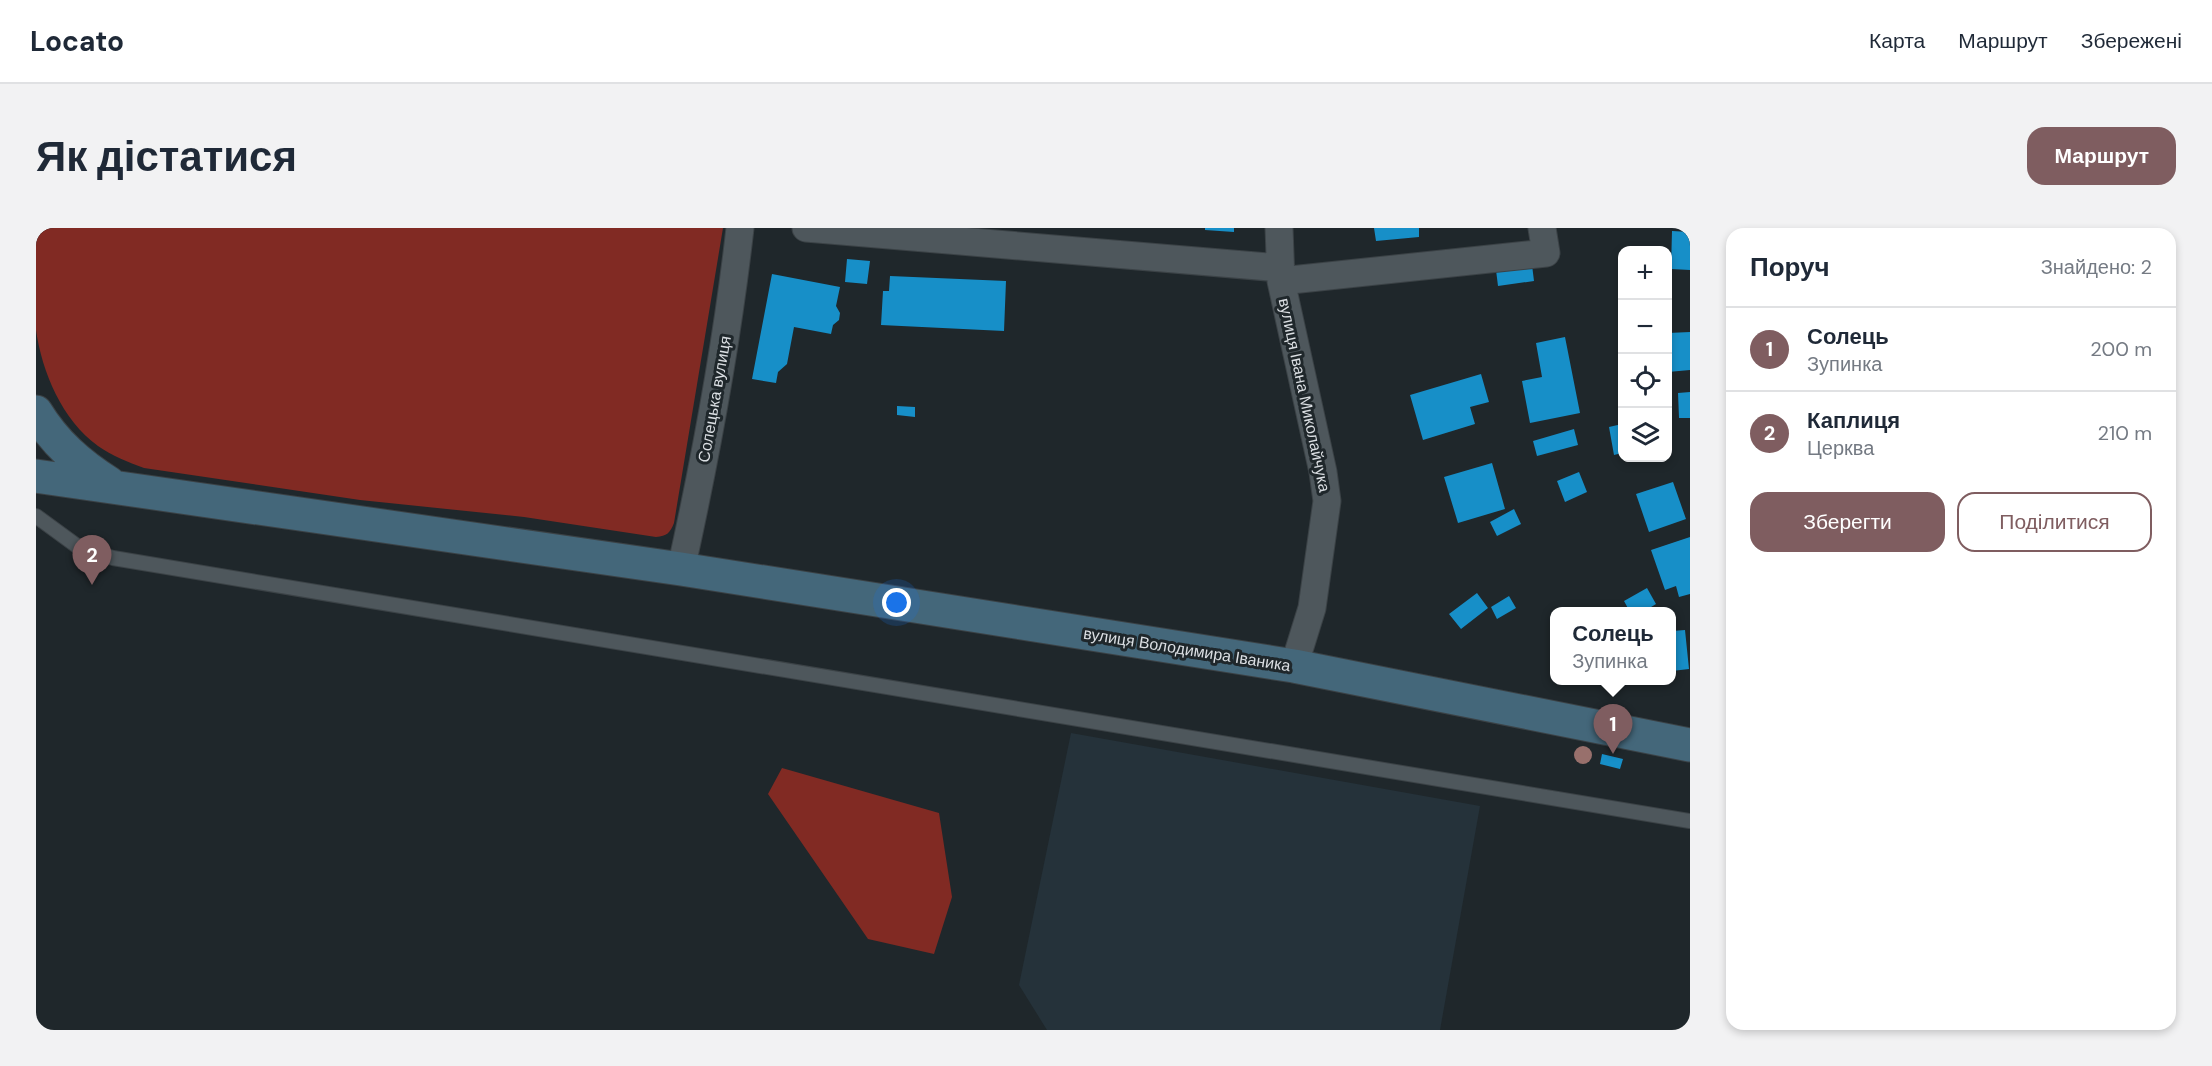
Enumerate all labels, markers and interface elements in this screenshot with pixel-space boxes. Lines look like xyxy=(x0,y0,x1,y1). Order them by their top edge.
text: Locato xyxy=(30,23,124,60)
text: Карта xyxy=(1869,27,1925,55)
text: Маршрут xyxy=(1958,27,2048,55)
text: Збережені xyxy=(2081,27,2182,55)
button: Маршрут xyxy=(2027,127,2176,185)
text: Як дістатися xyxy=(36,129,297,184)
map controls xyxy=(1618,246,1672,462)
button: + xyxy=(1618,246,1672,300)
text: Поруч xyxy=(1750,250,1830,284)
text: Знайдено: 2 xyxy=(2041,254,2152,280)
street label: вулиця Івана Миколайчука xyxy=(1274,296,1335,494)
button: − xyxy=(1618,300,1672,354)
text: Солець xyxy=(1807,322,1889,351)
street label: Солецька вулиця xyxy=(693,334,736,464)
text: 1 xyxy=(1766,336,1773,362)
text: 200 m xyxy=(2090,336,2152,362)
text: Зупинка xyxy=(1807,351,1882,377)
button: locate xyxy=(1618,354,1672,408)
text: Каплиця xyxy=(1807,406,1900,435)
button: layers xyxy=(1618,408,1672,462)
text: 2 xyxy=(1764,420,1775,446)
text: 210 m xyxy=(2097,420,2152,446)
text: Церква xyxy=(1807,435,1874,461)
button: Зберегти xyxy=(1750,492,1945,552)
button: Поділитися xyxy=(1957,492,2152,552)
pin: 2 xyxy=(72,536,112,585)
your location xyxy=(882,588,911,617)
popup xyxy=(1550,607,1676,685)
text: Солець xyxy=(1572,619,1654,648)
street label: вулиця Володимира Іваника xyxy=(1082,623,1292,676)
text: Зупинка xyxy=(1572,648,1648,674)
pin: 1 xyxy=(1594,704,1632,754)

